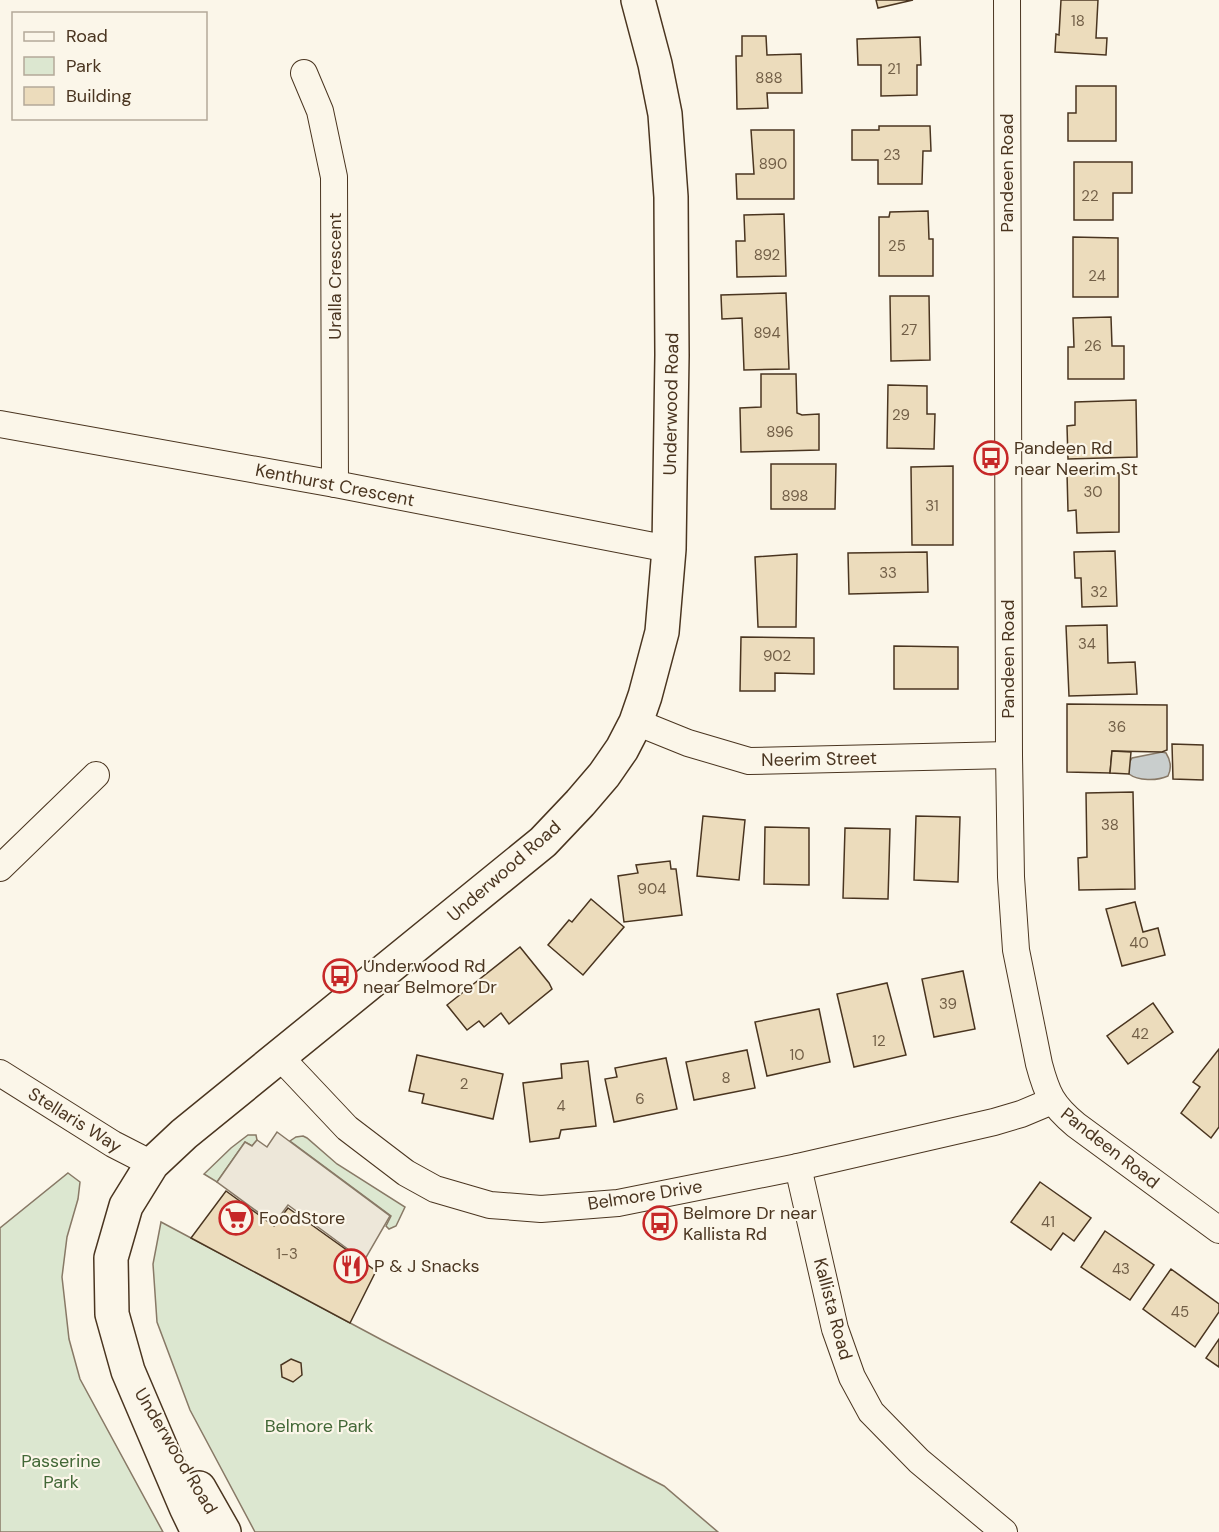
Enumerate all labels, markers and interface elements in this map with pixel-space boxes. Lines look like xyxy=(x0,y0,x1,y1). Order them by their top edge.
house number: 18 xyxy=(1071,11,1085,31)
legend xyxy=(12,12,207,120)
text: Road xyxy=(66,24,108,48)
text: Park xyxy=(66,54,102,78)
house number: 21 xyxy=(887,59,901,79)
house number: 888 xyxy=(755,68,783,88)
text: Building xyxy=(66,84,131,108)
street label: Pandeen Road xyxy=(995,114,1019,232)
house number: 23 xyxy=(883,145,901,165)
house number: 890 xyxy=(759,154,787,174)
house number: 22 xyxy=(1081,186,1099,206)
street label: Uralla Crescent xyxy=(323,212,347,340)
house number: 25 xyxy=(888,236,906,256)
house number: 892 xyxy=(754,245,780,265)
house number: 24 xyxy=(1088,266,1106,286)
house number: 27 xyxy=(901,320,917,340)
house number: 894 xyxy=(753,323,781,343)
street label: Underwood Road xyxy=(658,332,684,476)
house number: 26 xyxy=(1084,336,1102,356)
house number: 29 xyxy=(892,405,910,425)
house number: 896 xyxy=(766,422,794,442)
place label: Pandeen Rd near Neerim St xyxy=(1014,436,1138,481)
bus stop icon: Pandeen Rd near Neerim St xyxy=(973,440,1009,476)
street label: Kenthurst Crescent xyxy=(253,458,417,512)
house number: 30 xyxy=(1083,482,1103,502)
house number: 898 xyxy=(782,486,808,506)
house number: 31 xyxy=(925,496,939,516)
house number: 33 xyxy=(879,563,897,583)
house number: 32 xyxy=(1090,582,1108,602)
street label: Pandeen Road xyxy=(996,600,1020,718)
house number: 34 xyxy=(1078,634,1096,654)
house number: 902 xyxy=(763,646,791,666)
house number: 36 xyxy=(1108,717,1126,737)
street label: Neerim Street xyxy=(761,746,877,772)
street label: Underwood Road xyxy=(442,815,566,927)
house number: 38 xyxy=(1101,815,1119,835)
house number: 904 xyxy=(638,879,666,899)
house number: 40 xyxy=(1129,933,1149,953)
place label: Underwood Rd near Belmore Dr xyxy=(363,954,497,999)
bus stop icon: Underwood Rd near Belmore Dr xyxy=(322,958,358,994)
house number: 39 xyxy=(939,994,957,1014)
house number: 42 xyxy=(1131,1024,1149,1044)
house number: 12 xyxy=(872,1031,886,1051)
house number: 10 xyxy=(790,1045,804,1065)
house number: 8 xyxy=(721,1068,731,1088)
house number: 2 xyxy=(460,1074,468,1094)
street label: Stellaris Way xyxy=(24,1082,126,1158)
house number: 6 xyxy=(635,1089,645,1109)
house number: 4 xyxy=(556,1096,566,1116)
street label: Pandeen Road xyxy=(1056,1102,1164,1194)
street label: Belmore Drive xyxy=(586,1174,704,1216)
supermarket icon: FoodStore xyxy=(218,1200,254,1236)
place label: Belmore Dr near Kallista Rd xyxy=(683,1201,817,1246)
bus stop icon: Belmore Dr near Kallista Rd xyxy=(642,1205,678,1241)
place label: FoodStore xyxy=(259,1206,345,1230)
house number: 41 xyxy=(1041,1212,1055,1232)
house number: 1-3 xyxy=(276,1244,298,1264)
restaurant icon: P & J Snacks xyxy=(333,1248,369,1284)
place label: P & J Snacks xyxy=(374,1254,479,1278)
street label: Kallista Road xyxy=(808,1255,858,1363)
house number: 43 xyxy=(1112,1259,1130,1279)
house number: 45 xyxy=(1171,1302,1189,1322)
street label: Underwood Road xyxy=(129,1384,223,1518)
park label: Belmore Park xyxy=(265,1414,373,1438)
park label: Passerine Park xyxy=(21,1449,101,1494)

